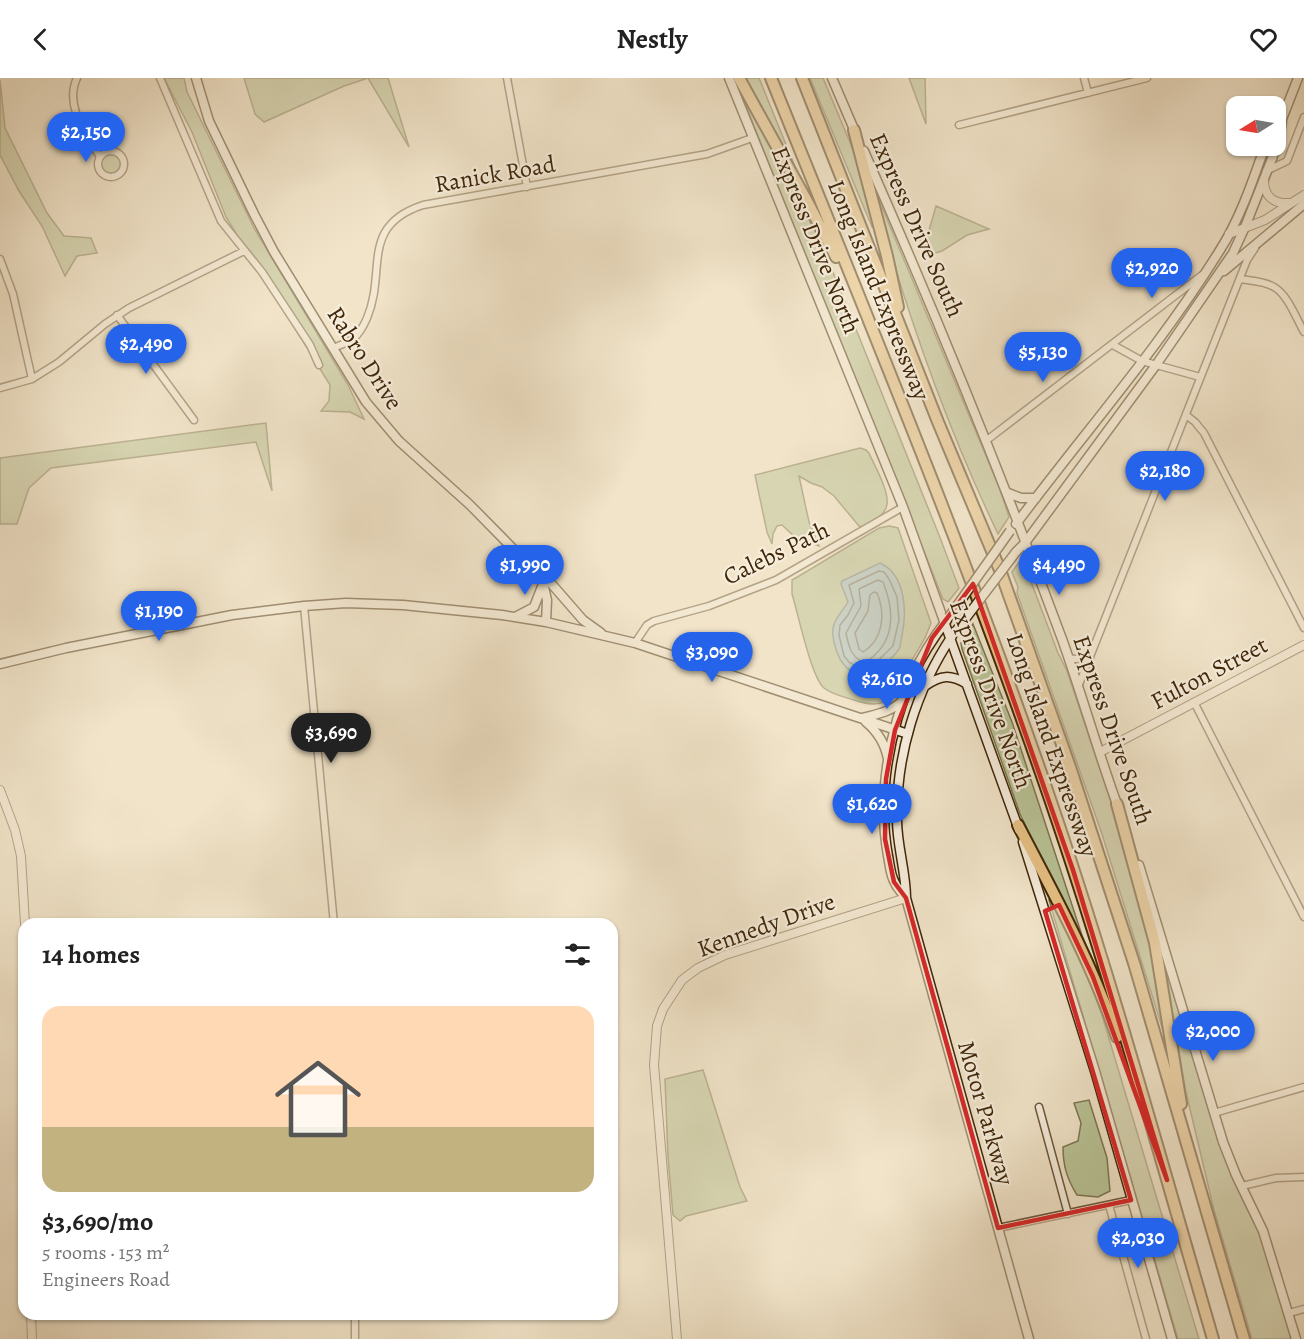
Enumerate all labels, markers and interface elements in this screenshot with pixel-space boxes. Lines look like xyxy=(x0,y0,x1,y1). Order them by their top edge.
text: Nestly xyxy=(616,21,688,57)
icon: back xyxy=(24,23,57,56)
icon: heart xyxy=(1247,23,1280,56)
north arrow xyxy=(1226,96,1286,156)
map controls xyxy=(1226,96,1286,156)
pin: $2,150 xyxy=(37,112,135,163)
text: $2,150 xyxy=(61,118,111,145)
street label: Express Drive South xyxy=(862,128,972,322)
street label: Express Drive North xyxy=(764,142,868,339)
street label: Ranick Road xyxy=(432,148,558,200)
street label: Long Island Expressway xyxy=(820,175,938,405)
pin: $2,920 xyxy=(1103,248,1201,299)
text: $2,920 xyxy=(1125,254,1179,281)
street label: Rabro Drive xyxy=(320,300,410,416)
pin: $2,490 xyxy=(97,324,195,375)
text: $2,490 xyxy=(119,330,173,357)
pin: $5,130 xyxy=(994,332,1092,383)
text: $5,130 xyxy=(1018,338,1068,365)
pin: $2,180 xyxy=(1116,451,1214,502)
text: $2,180 xyxy=(1139,457,1191,484)
street label: Calebs Path xyxy=(718,514,834,592)
pin: $1,990 xyxy=(476,545,574,596)
pin: $4,490 xyxy=(1010,545,1108,596)
text: $1,990 xyxy=(500,551,550,578)
text: $4,490 xyxy=(1033,551,1085,578)
pin: $1,190 xyxy=(110,591,208,642)
street label: Express Drive North xyxy=(942,595,1040,793)
text: $1,190 xyxy=(135,597,183,624)
street label: Long Island Expressway xyxy=(999,629,1105,862)
street label: Fulton Street xyxy=(1145,629,1273,717)
street label: Express Drive South xyxy=(1066,631,1161,829)
pin: $3,090 xyxy=(663,632,761,683)
text: $3,090 xyxy=(686,638,738,665)
pin: $2,610 xyxy=(838,659,936,710)
text: $2,610 xyxy=(862,665,912,692)
pin: $3,690 xyxy=(282,713,380,764)
text: $3,690 xyxy=(305,719,357,746)
pin: $1,620 xyxy=(823,784,921,835)
text: $1,620 xyxy=(847,790,897,817)
street label: Kennedy Drive xyxy=(693,885,839,965)
text: 14 homes xyxy=(42,937,140,972)
icon: filters xyxy=(561,938,594,971)
pin: $2,000 xyxy=(1164,1011,1262,1062)
text: $2,000 xyxy=(1186,1017,1240,1044)
street label: Motor Parkway xyxy=(950,1037,1022,1189)
icon: home xyxy=(264,1045,372,1153)
text: $3,690/mo xyxy=(42,1204,153,1239)
pin: $2,030 xyxy=(1089,1218,1187,1269)
text: $2,030 xyxy=(1111,1224,1165,1251)
text: 5 rooms · 153 m² xyxy=(42,1239,169,1266)
text: Engineers Road xyxy=(42,1266,170,1293)

